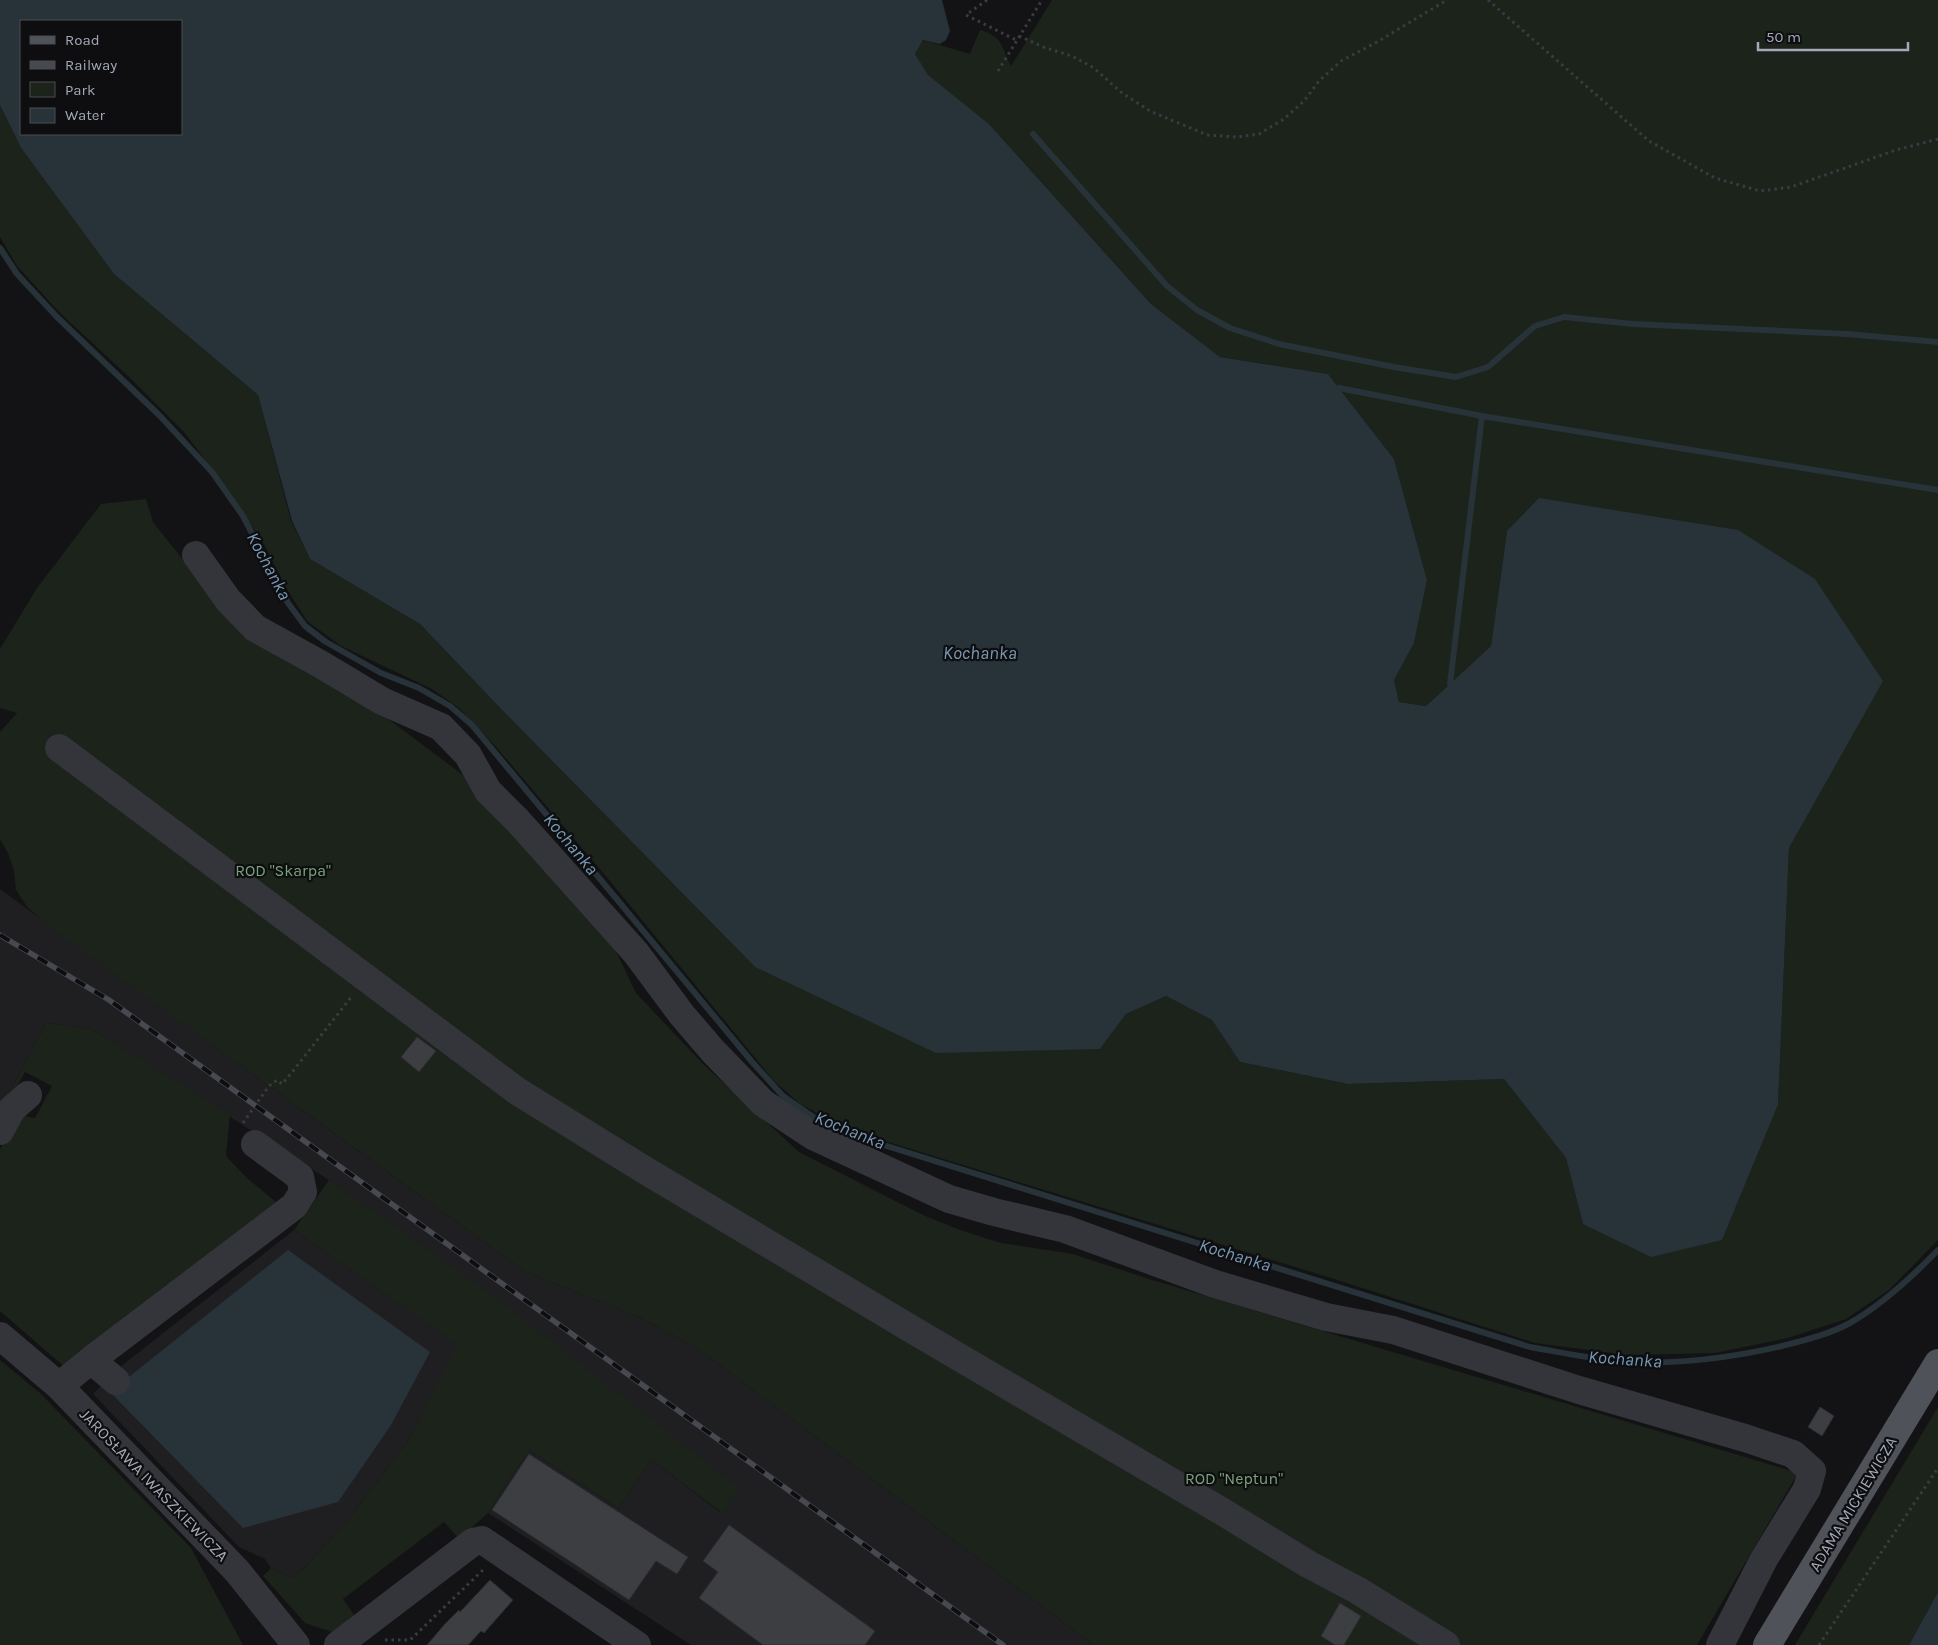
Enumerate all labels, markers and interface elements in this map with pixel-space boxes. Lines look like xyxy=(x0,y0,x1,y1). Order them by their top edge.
legend xyxy=(20,20,182,135)
scale bar xyxy=(1758,20,1908,52)
text: 50 m xyxy=(1766,28,1801,46)
text: Road xyxy=(65,31,100,49)
text: Railway xyxy=(65,56,117,74)
text: Park xyxy=(65,81,95,99)
text: Water xyxy=(65,106,106,124)
water label: Kochanka xyxy=(242,528,296,604)
water label: Kochanka xyxy=(943,642,1017,664)
water label: Kochanka xyxy=(539,809,603,879)
park label: ROD "Skarpa" xyxy=(235,861,331,880)
water label: Kochanka xyxy=(812,1106,888,1154)
water label: Kochanka xyxy=(1196,1234,1274,1276)
water label: Kochanka xyxy=(1587,1345,1663,1373)
street label: JAROSŁAWA IWASZKIEWICZA xyxy=(76,1404,232,1566)
street label: ADAMA MICKIEWICZA xyxy=(1805,1433,1901,1575)
park label: ROD "Neptun" xyxy=(1185,1469,1283,1488)

